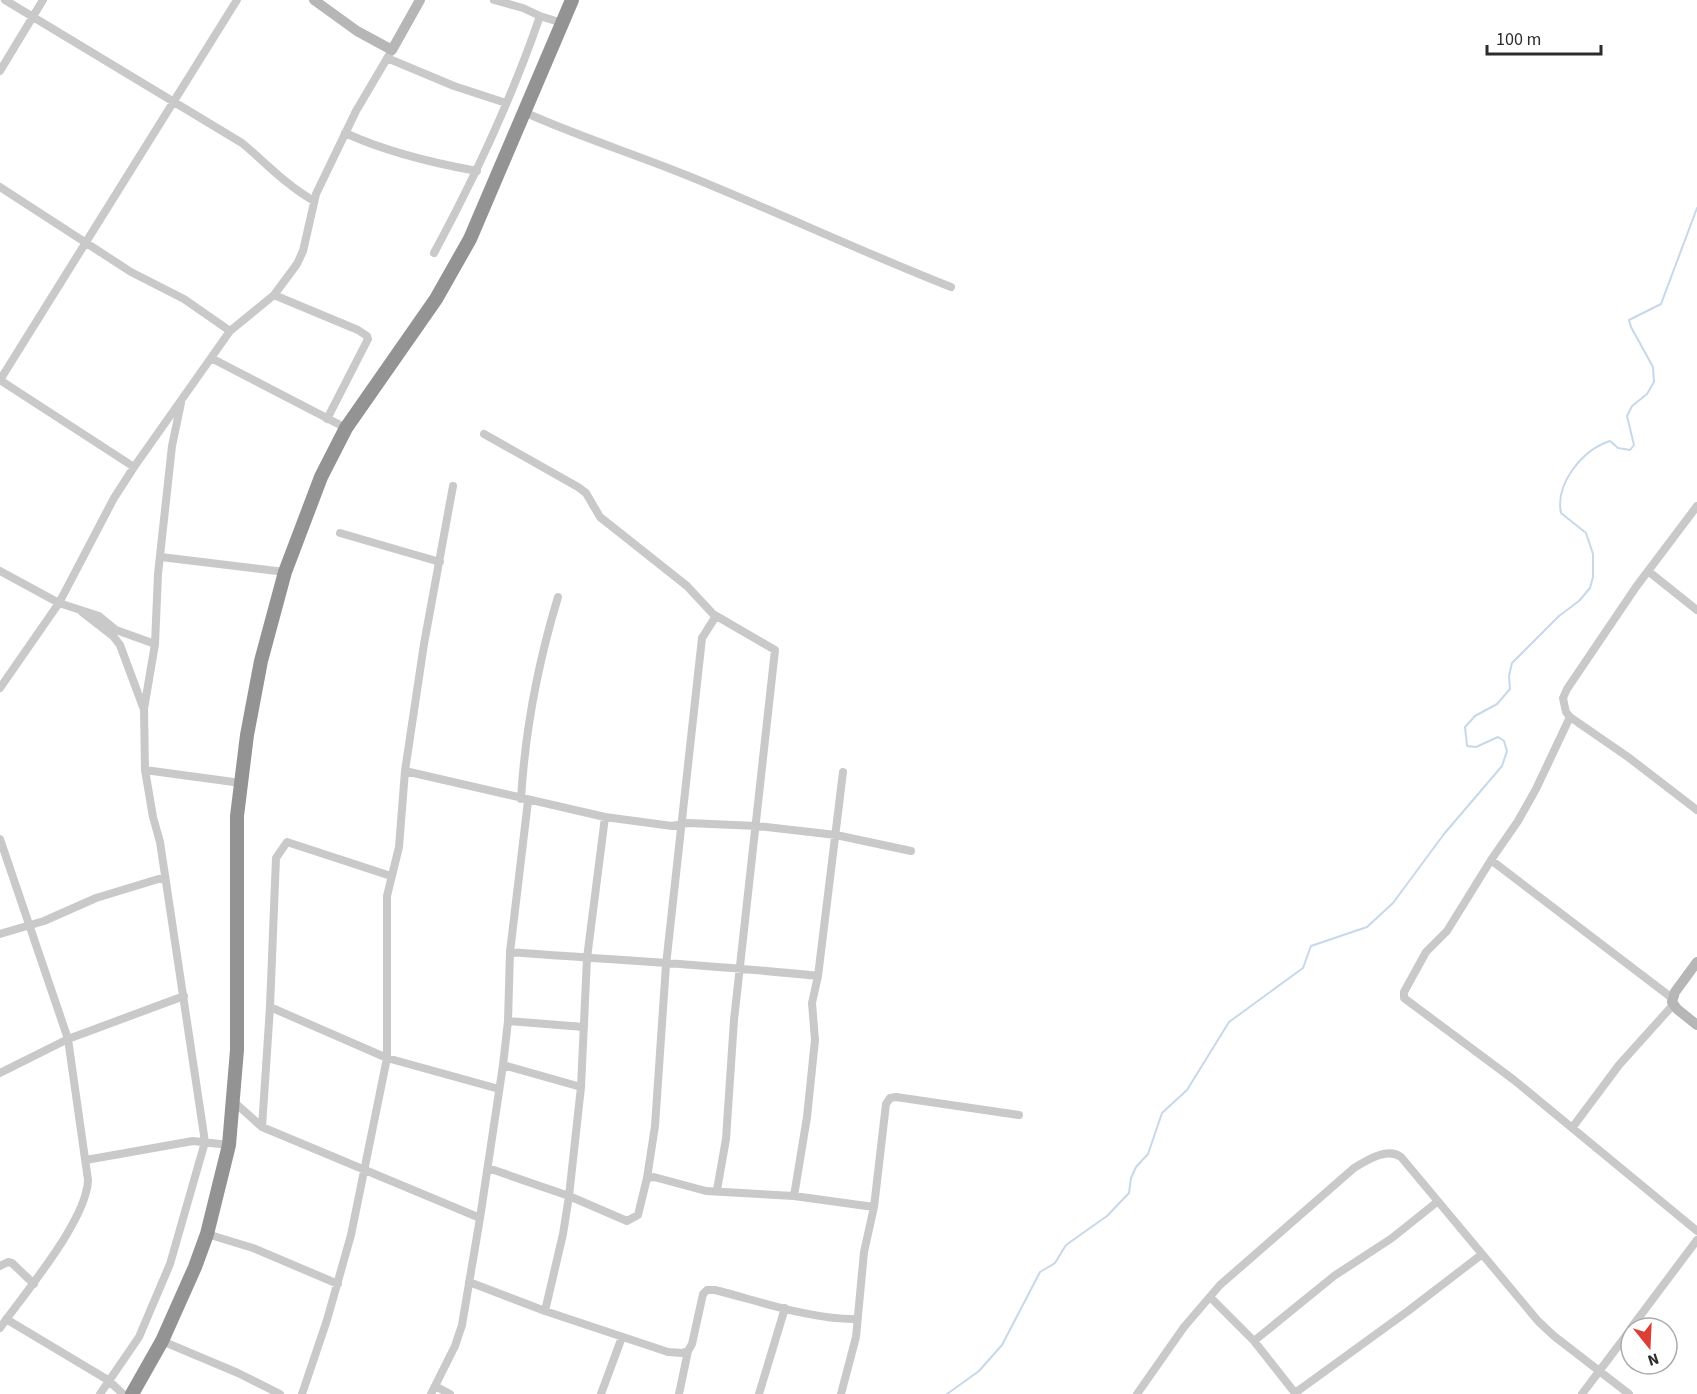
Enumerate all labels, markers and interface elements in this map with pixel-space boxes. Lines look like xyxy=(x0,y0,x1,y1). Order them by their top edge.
scale bar xyxy=(1487,18,1601,56)
text: 100 m xyxy=(1496,27,1541,52)
north arrow xyxy=(1619,1316,1679,1376)
text: N xyxy=(1645,1347,1662,1371)

